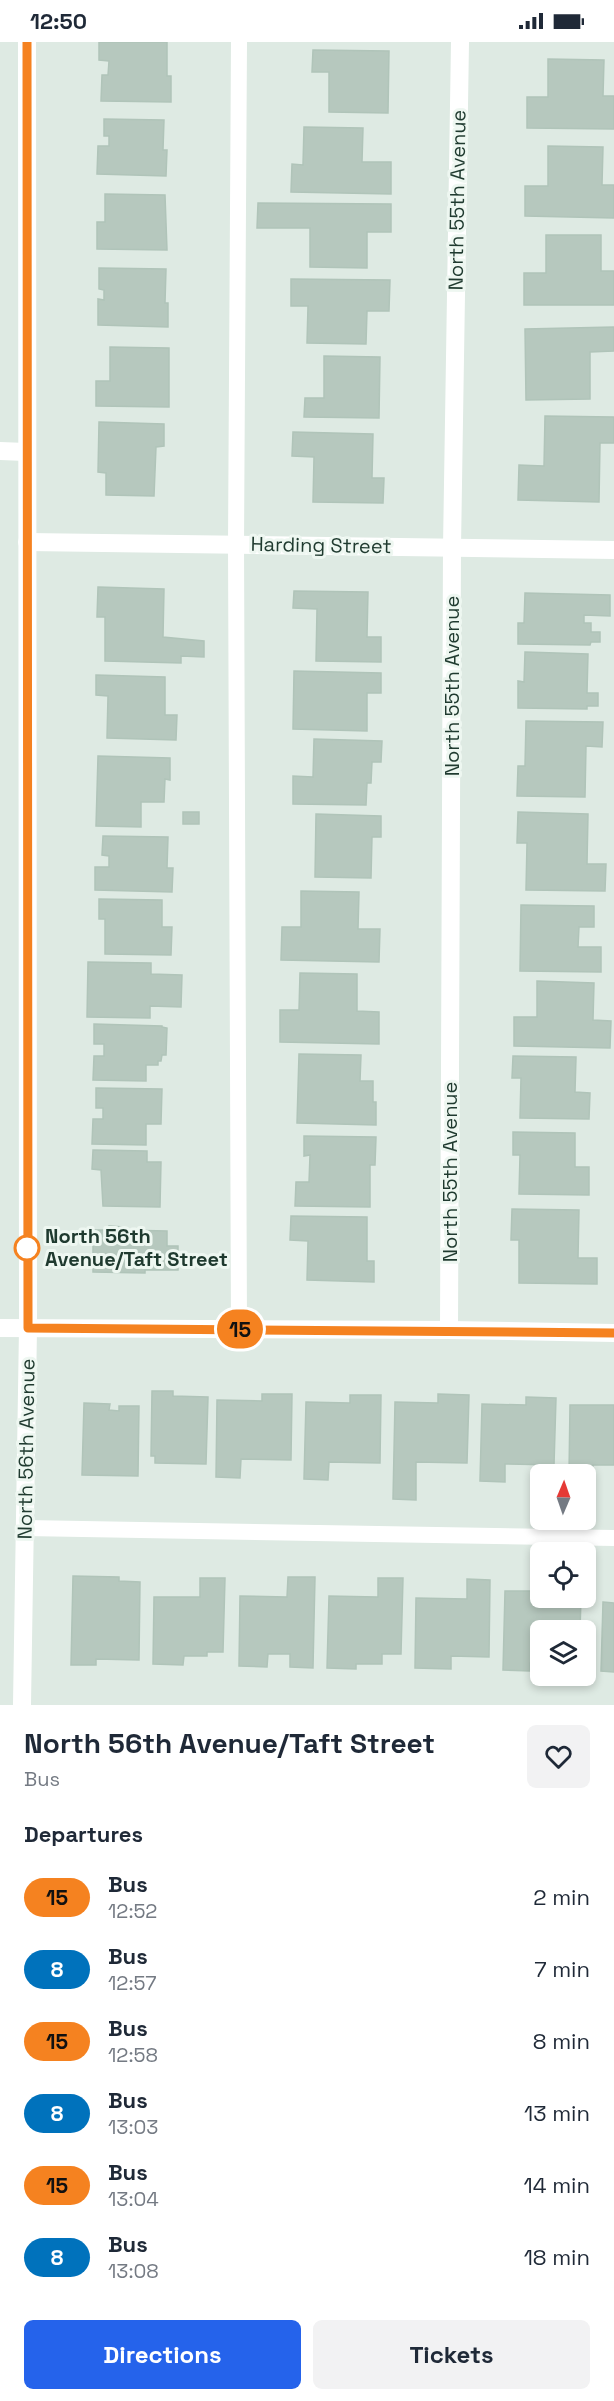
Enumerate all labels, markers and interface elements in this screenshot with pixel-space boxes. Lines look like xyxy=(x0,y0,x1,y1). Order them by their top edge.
text: 12:50 xyxy=(30,7,87,35)
street label: North 55th Avenue xyxy=(442,109,472,291)
street label: Harding Street xyxy=(250,531,392,559)
street label: North 55th Avenue xyxy=(439,596,465,776)
street label: North 55th Avenue xyxy=(437,1082,463,1262)
place label: North 56th Avenue/Taft Street xyxy=(45,1223,228,1272)
marker: North 56th Avenue/Taft Street xyxy=(14,1235,40,1261)
line badge: 15 xyxy=(213,1310,267,1348)
text: 15 xyxy=(229,1316,251,1343)
street label: North 56th Avenue xyxy=(11,1358,41,1540)
north arrow xyxy=(530,1464,596,1530)
map controls xyxy=(530,1464,596,1686)
button: locate xyxy=(530,1542,596,1608)
button: layers xyxy=(530,1620,596,1686)
text: North 56th Avenue/Taft Street xyxy=(24,1725,435,1761)
button: heart xyxy=(527,1725,590,1788)
text: Bus xyxy=(24,1766,60,1792)
text: Departures xyxy=(24,1820,143,1848)
text: Bus xyxy=(108,1870,148,1898)
text: 2 min xyxy=(533,1883,590,1911)
text: 15 xyxy=(46,1884,68,1911)
text: 12:52 xyxy=(108,1898,157,1924)
text: Bus xyxy=(108,1942,148,1970)
text: 7 min xyxy=(534,1955,590,1983)
text: 8 xyxy=(51,1956,63,1983)
text: 12:57 xyxy=(108,1970,157,1996)
text: Bus xyxy=(108,2014,148,2042)
text: 8 min xyxy=(533,2027,590,2055)
text: 15 xyxy=(46,2028,68,2055)
text: 12:58 xyxy=(108,2042,158,2068)
text: Bus xyxy=(108,2086,148,2114)
text: 13 min xyxy=(524,2099,590,2127)
text: 8 xyxy=(51,2100,63,2127)
text: 13:03 xyxy=(108,2114,158,2140)
text: Bus xyxy=(108,2158,148,2186)
text: 14 min xyxy=(524,2171,590,2199)
text: 15 xyxy=(46,2172,68,2199)
text: 13:04 xyxy=(108,2186,159,2212)
text: Bus xyxy=(108,2230,148,2258)
text: 18 min xyxy=(524,2243,590,2271)
text: 8 xyxy=(51,2244,63,2271)
text: 13:08 xyxy=(108,2258,159,2284)
button: Directions xyxy=(24,2320,301,2389)
button: Tickets xyxy=(313,2320,590,2389)

